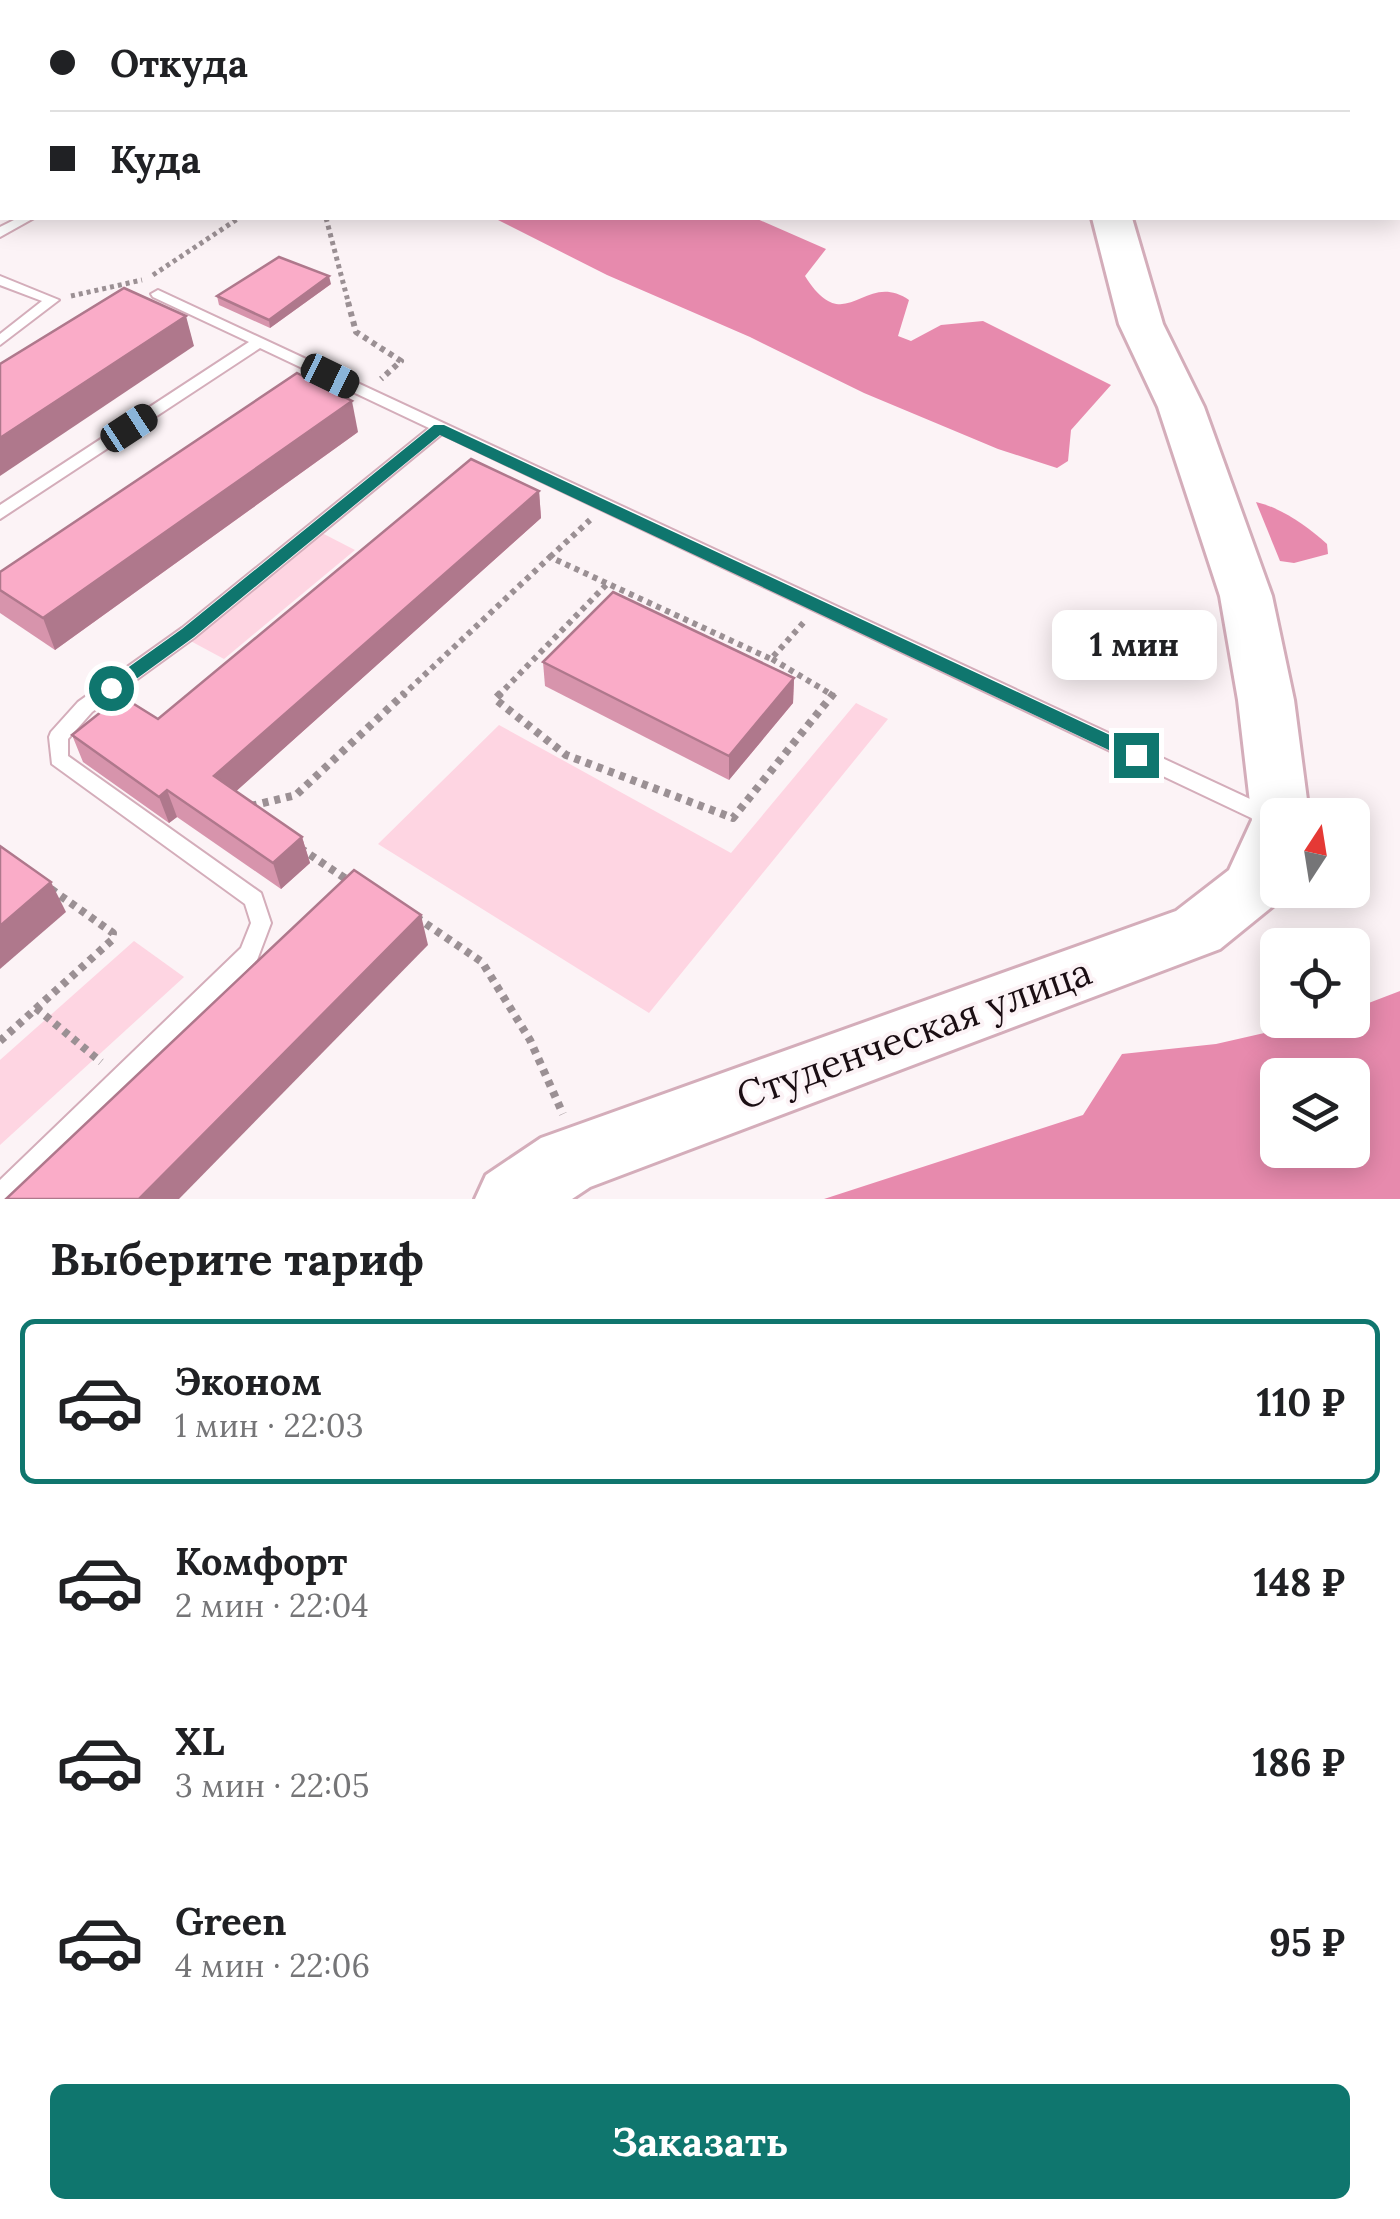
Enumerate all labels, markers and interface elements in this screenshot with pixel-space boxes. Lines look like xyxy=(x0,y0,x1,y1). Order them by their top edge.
text: Откуда xyxy=(110,39,248,87)
text: Куда xyxy=(110,135,201,183)
car xyxy=(296,349,364,403)
car xyxy=(96,399,162,457)
callout: 1 мин xyxy=(1054,610,1218,680)
text: 1 мин xyxy=(1090,624,1179,665)
route start xyxy=(89,666,134,711)
route end xyxy=(1114,733,1159,778)
north arrow xyxy=(1260,798,1370,908)
map controls xyxy=(1260,798,1370,1168)
button: locate xyxy=(1260,928,1370,1038)
street label: Студенческая улица xyxy=(730,947,1098,1120)
button: layers xyxy=(1260,1058,1370,1168)
text: Выберите тариф xyxy=(50,1230,424,1287)
icon: car xyxy=(55,1357,145,1447)
text: Эконом xyxy=(175,1357,322,1405)
text: 110 ₽ xyxy=(1256,1378,1345,1426)
text: 1 мин · 22:03 xyxy=(175,1405,364,1446)
icon: car xyxy=(55,1537,145,1627)
text: Комфорт xyxy=(175,1537,347,1585)
text: 148 ₽ xyxy=(1254,1558,1345,1606)
text: 2 мин · 22:04 xyxy=(175,1585,369,1626)
icon: car xyxy=(55,1717,145,1807)
text: XL xyxy=(175,1717,225,1765)
text: 186 ₽ xyxy=(1252,1738,1345,1786)
text: 3 мин · 22:05 xyxy=(175,1765,369,1806)
icon: car xyxy=(55,1897,145,1987)
text: Green xyxy=(175,1897,287,1945)
text: 95 ₽ xyxy=(1269,1918,1345,1966)
text: 4 мин · 22:06 xyxy=(175,1945,370,1986)
button: Заказать xyxy=(50,2084,1350,2199)

